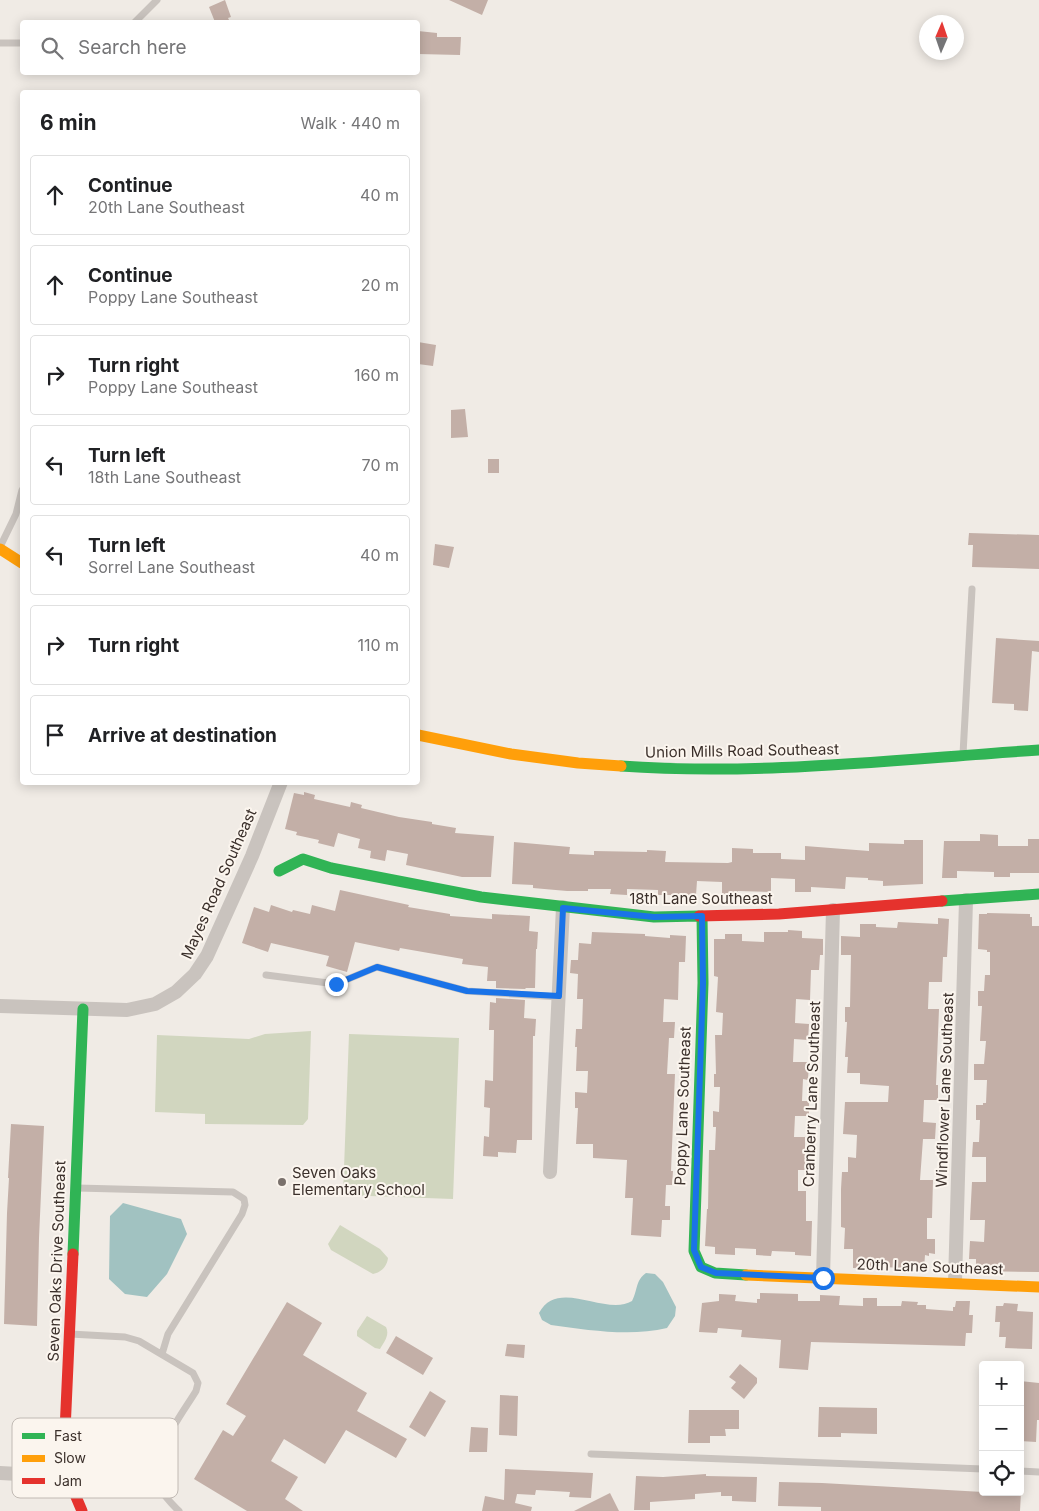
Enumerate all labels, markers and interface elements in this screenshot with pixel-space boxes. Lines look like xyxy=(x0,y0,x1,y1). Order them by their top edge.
north arrow xyxy=(919,15,964,60)
search box xyxy=(20,20,420,75)
icon: search xyxy=(38,34,66,62)
text: Search here xyxy=(78,36,187,59)
text: 6 min xyxy=(40,110,97,135)
text: Walk · 440 m xyxy=(301,113,400,133)
text: Continue xyxy=(88,174,173,197)
icon: ahead xyxy=(41,181,69,209)
text: 40 m xyxy=(360,185,399,205)
text: 20th Lane Southeast xyxy=(88,197,245,217)
text: Continue xyxy=(88,264,173,287)
icon: ahead xyxy=(41,271,69,299)
text: 20 m xyxy=(361,275,399,295)
text: Poppy Lane Southeast xyxy=(88,287,258,307)
text: Turn right xyxy=(88,354,179,377)
icon: right xyxy=(41,361,69,389)
text: 160 m xyxy=(354,365,399,385)
text: Poppy Lane Southeast xyxy=(88,377,258,397)
text: Turn left xyxy=(88,444,166,467)
icon: left xyxy=(41,451,69,479)
text: 70 m xyxy=(362,455,399,475)
text: 18th Lane Southeast xyxy=(88,467,241,487)
text: Turn left xyxy=(88,534,166,557)
icon: left xyxy=(41,541,69,569)
text: 40 m xyxy=(360,545,399,565)
text: Sorrel Lane Southeast xyxy=(88,557,255,577)
icon: right xyxy=(41,631,69,659)
text: Turn right xyxy=(88,634,179,657)
text: 110 m xyxy=(357,635,399,655)
icon: arrive xyxy=(41,721,69,749)
text: Arrive at destination xyxy=(88,724,277,747)
street label: Union Mills Road Southeast xyxy=(645,739,839,762)
street label: Mayes Road Southeast xyxy=(177,806,260,962)
street label: 18th Lane Southeast xyxy=(629,889,773,908)
route end xyxy=(325,973,348,996)
street label: Windflower Lane Southeast xyxy=(932,992,957,1188)
street label: Cranberry Lane Southeast xyxy=(799,1000,824,1187)
street label: Poppy Lane Southeast xyxy=(670,1026,695,1186)
street label: Seven Oaks Drive Southeast xyxy=(43,1160,70,1362)
place label: Seven Oaks Elementary School xyxy=(292,1163,425,1199)
marker: Seven Oaks Elementary School xyxy=(276,1176,288,1188)
street label: 20th Lane Southeast xyxy=(856,1254,1004,1279)
route start xyxy=(812,1267,835,1290)
map controls xyxy=(979,1361,1024,1496)
button: + xyxy=(979,1361,1024,1406)
button: − xyxy=(979,1406,1024,1451)
legend xyxy=(12,1418,178,1498)
text: Fast xyxy=(54,1427,82,1444)
text: Slow xyxy=(54,1449,86,1466)
button: locate xyxy=(979,1451,1024,1496)
text: Jam xyxy=(54,1472,82,1489)

